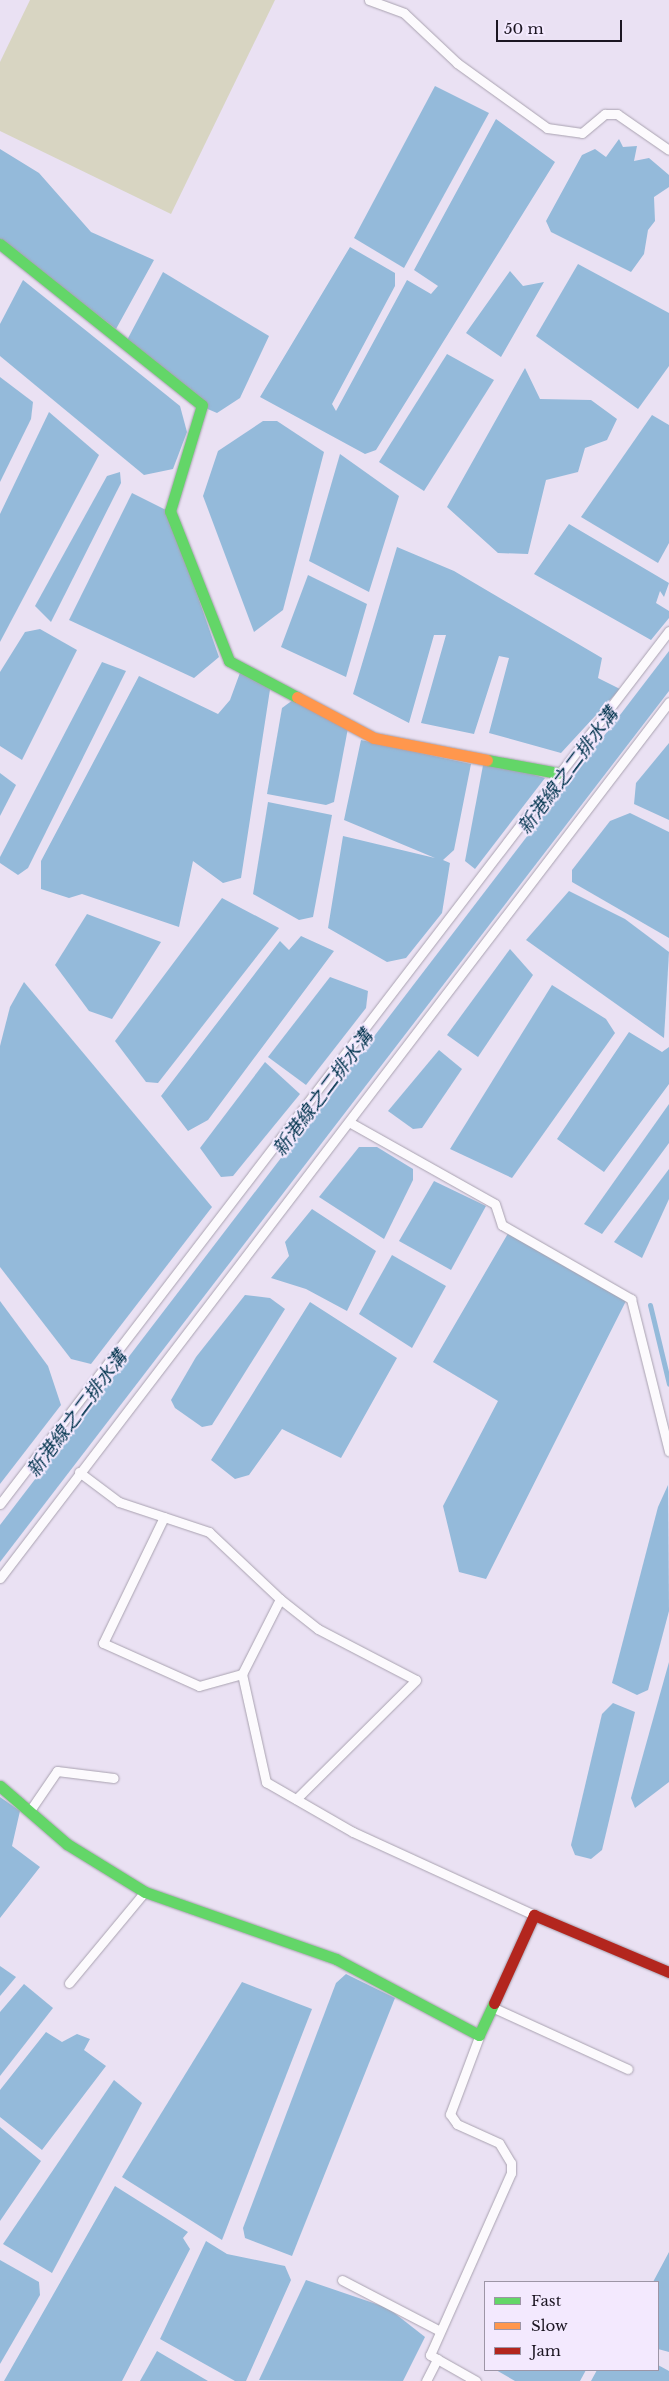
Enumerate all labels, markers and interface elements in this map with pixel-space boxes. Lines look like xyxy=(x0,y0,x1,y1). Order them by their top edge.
scale bar xyxy=(499,10,625,42)
text: 50 m xyxy=(504,19,544,38)
water label: 新港線之二排水溝 xyxy=(513,703,623,839)
water label: 新港線之二排水溝 xyxy=(268,1025,378,1161)
water label: 新港線之二排水溝 xyxy=(22,1346,132,1482)
legend xyxy=(484,2281,659,2371)
text: Fast xyxy=(531,2291,561,2310)
text: Slow xyxy=(531,2316,568,2335)
text: Jam xyxy=(531,2341,561,2360)

